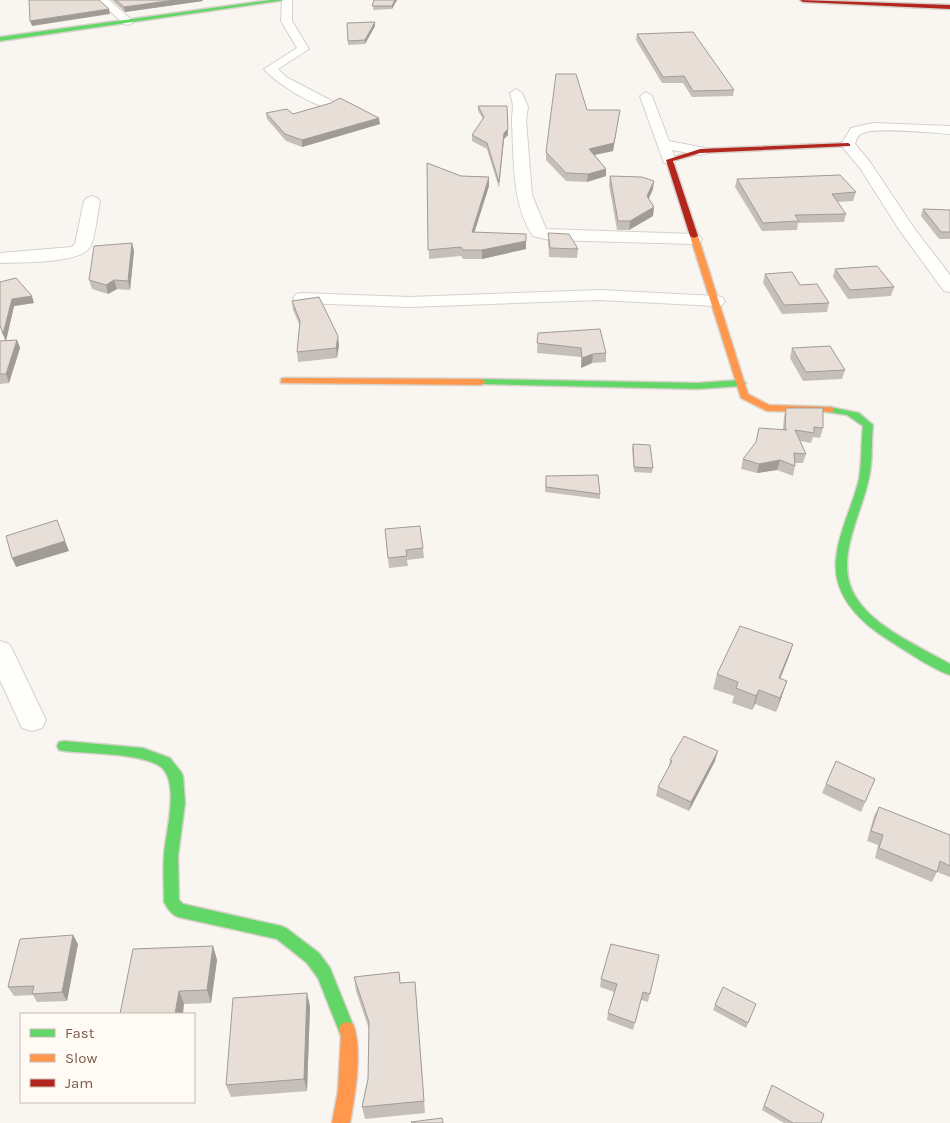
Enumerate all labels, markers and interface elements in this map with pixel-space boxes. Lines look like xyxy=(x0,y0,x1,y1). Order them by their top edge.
legend xyxy=(20,1013,195,1103)
text: Fast xyxy=(65,1024,95,1042)
text: Slow xyxy=(65,1049,97,1067)
text: Jam xyxy=(65,1074,93,1092)

